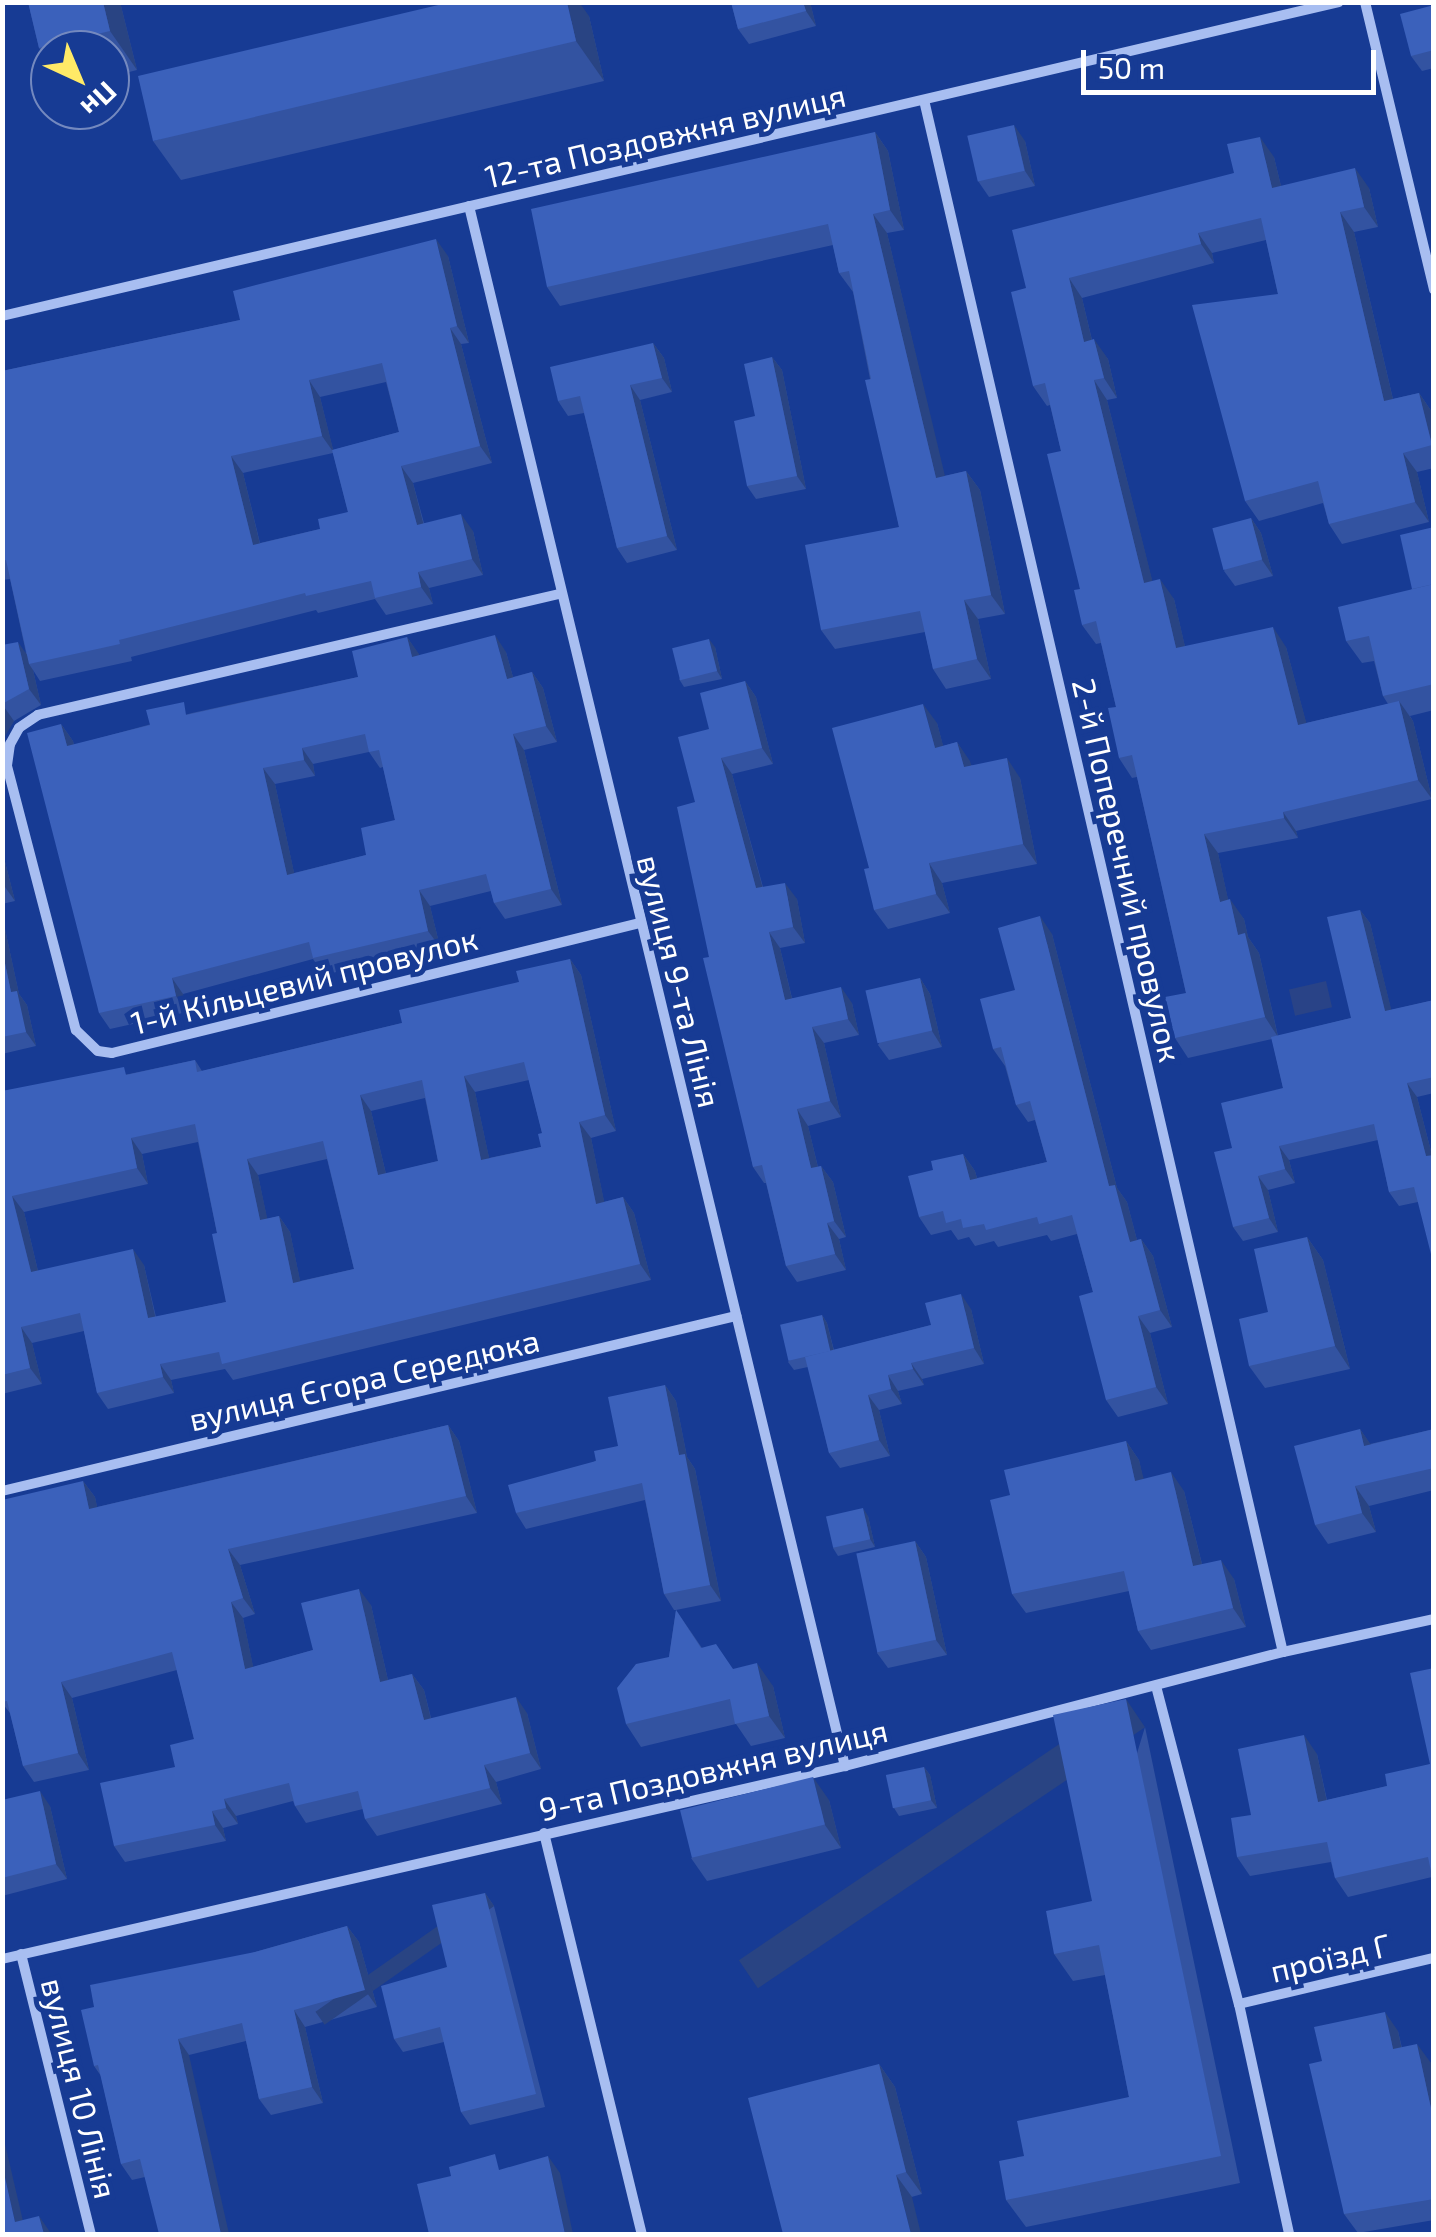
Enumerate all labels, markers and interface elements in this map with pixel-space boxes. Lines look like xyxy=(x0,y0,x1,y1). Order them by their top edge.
north arrow xyxy=(30,30,130,130)
scale bar xyxy=(1086,30,1381,92)
text: 50 m xyxy=(1098,49,1165,85)
text: Пн xyxy=(75,75,124,125)
street label: 12-та Поздовжня вулиця xyxy=(481,75,849,195)
street label: 2-й Поперечний провулок xyxy=(1065,675,1191,1065)
street label: вулиця 9-та Лінія xyxy=(630,851,730,1111)
street label: 1-й Кільцевий провулок xyxy=(127,918,481,1042)
street label: вулиця Єгора Середюка xyxy=(185,1320,543,1438)
street label: 9-та Поздовжня вулиця xyxy=(535,1710,891,1828)
street label: проїзд Г xyxy=(1266,1925,1394,1989)
street label: вулиця 10 Лінія xyxy=(34,1974,126,2202)

